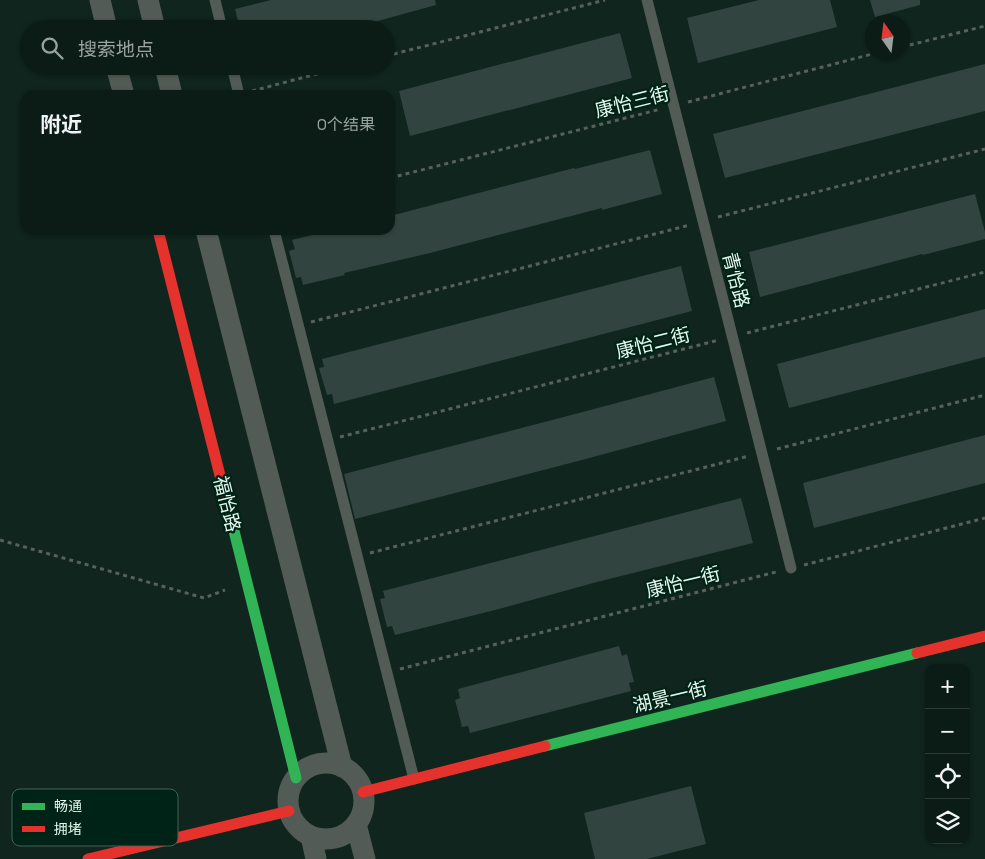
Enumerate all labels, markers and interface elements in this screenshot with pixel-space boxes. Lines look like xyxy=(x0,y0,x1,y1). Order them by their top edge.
north arrow xyxy=(865,15,910,60)
search box xyxy=(20,20,395,75)
icon: search xyxy=(38,34,66,62)
text: 搜索地点 xyxy=(78,37,154,62)
street label: 康怡三街 xyxy=(592,81,672,123)
text: 附近 xyxy=(40,111,82,138)
text: 0个结果 xyxy=(317,114,375,135)
street label: 青怡路 xyxy=(717,249,755,311)
street label: 康怡二街 xyxy=(613,322,693,364)
street label: 福怡路 xyxy=(208,473,246,535)
street label: 康怡一街 xyxy=(643,561,723,603)
map controls xyxy=(925,664,970,844)
button: + xyxy=(925,664,970,709)
street label: 湖景一街 xyxy=(630,676,710,718)
button: − xyxy=(925,709,970,754)
button: locate xyxy=(925,754,970,799)
legend xyxy=(12,789,178,846)
text: 畅通 xyxy=(54,797,82,815)
button: layers xyxy=(925,799,970,844)
text: 拥堵 xyxy=(54,820,82,838)

